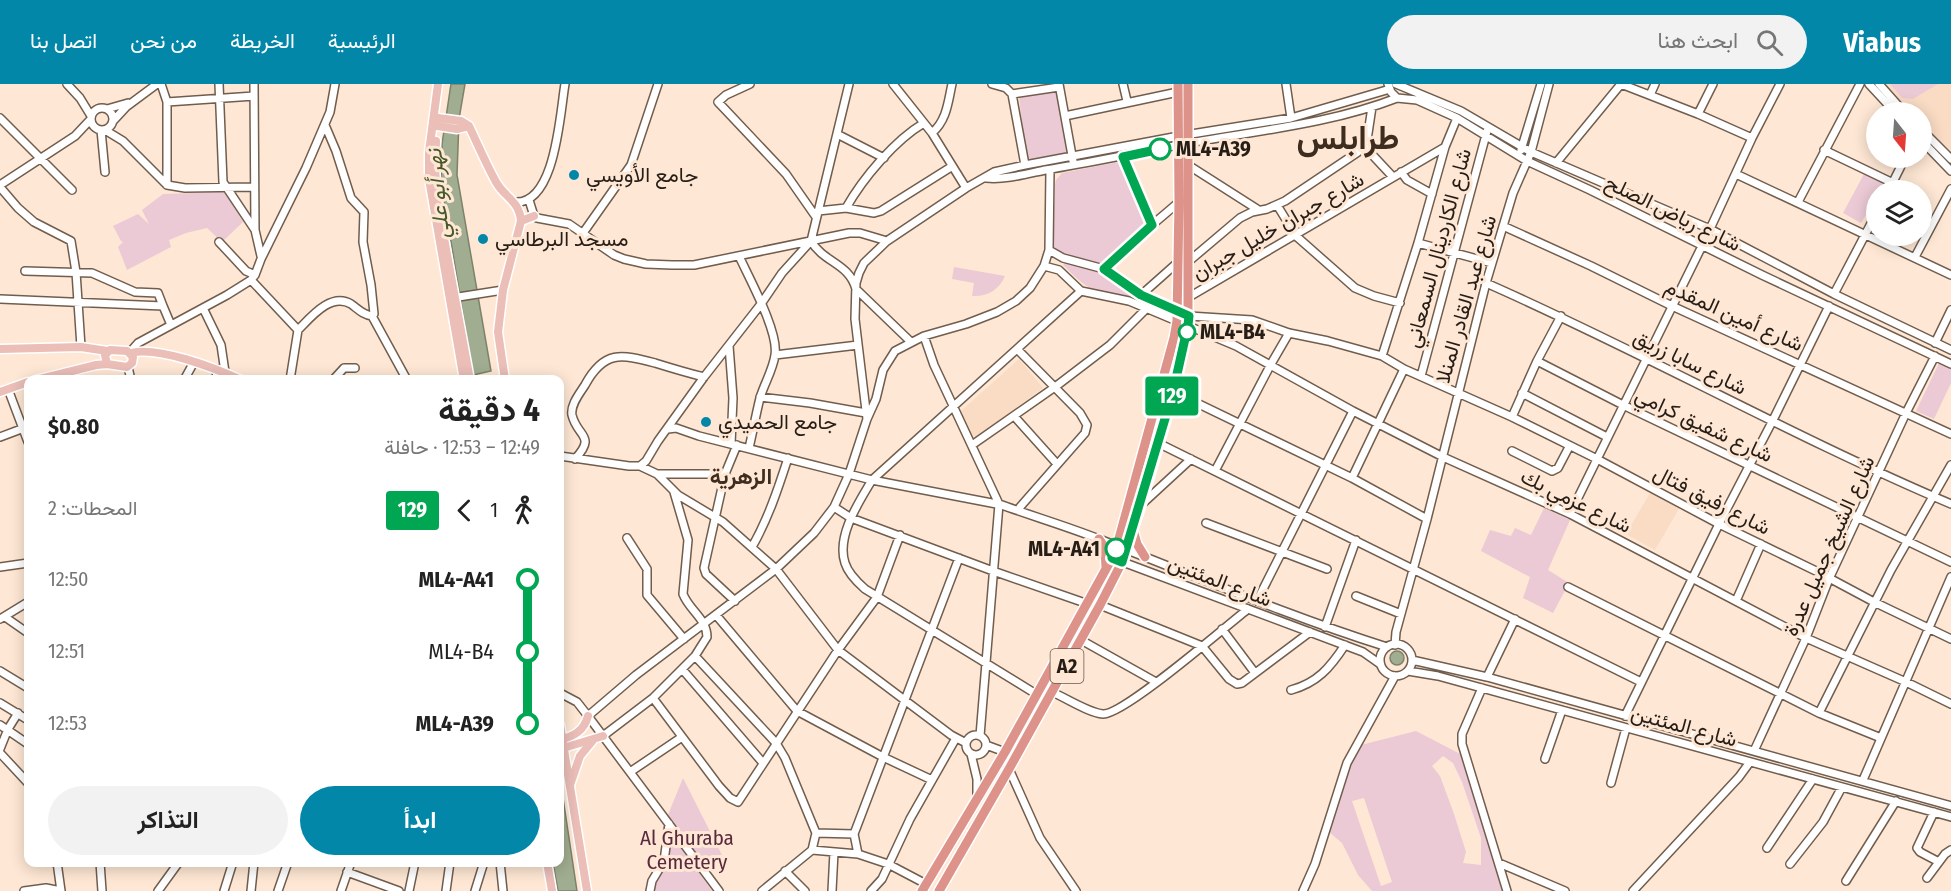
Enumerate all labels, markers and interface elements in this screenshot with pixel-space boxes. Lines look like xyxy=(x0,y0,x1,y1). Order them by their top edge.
search box xyxy=(1387,15,1807,69)
icon: search xyxy=(1753,26,1786,59)
text: Viabus xyxy=(1843,26,1921,59)
text: ابحث هنا xyxy=(1657,27,1738,54)
text: اتصل بنا xyxy=(30,28,97,54)
text: من نحن xyxy=(130,28,197,54)
text: الخريطة xyxy=(230,28,295,54)
text: الرئيسية xyxy=(328,28,396,54)
north arrow xyxy=(1866,102,1932,168)
map controls xyxy=(1866,102,1932,246)
district label: طرابلس xyxy=(1297,118,1399,158)
place label: ML4-A39 xyxy=(1176,136,1251,162)
marker: ML4-A39 xyxy=(1149,138,1171,160)
water label: نهر أبو علي xyxy=(420,146,459,240)
street label: شارع الكاردينال السمعاني xyxy=(1399,146,1481,352)
place label: جامع الأويسي xyxy=(586,162,698,192)
street label: شارع جبران خليل جبران xyxy=(1187,166,1369,287)
marker: جامع الأويسي xyxy=(567,168,581,182)
street label: شارع رياض الصلح xyxy=(1601,169,1745,258)
button: layers xyxy=(1866,180,1932,246)
street label: شارع عبد القادر المنلا xyxy=(1430,212,1503,386)
place label: مسجد البرطاسي xyxy=(495,226,628,256)
marker: مسجد البرطاسي xyxy=(476,232,490,246)
street label: شارع أمين المقدم xyxy=(1660,273,1807,358)
place label: ML4-B4 xyxy=(1200,319,1266,345)
marker: ML4-B4 xyxy=(1178,323,1196,341)
street label: شارع سابا زريق xyxy=(1629,323,1751,401)
line badge: 129 xyxy=(1138,376,1206,416)
street label: شارع شفيق كرامي xyxy=(1629,382,1777,472)
text: 129 xyxy=(1157,383,1187,409)
text: 4 دقيقة xyxy=(438,390,540,430)
place label: جامع الحميدي xyxy=(718,409,837,439)
text: $0.80 xyxy=(48,413,100,440)
marker: جامع الحميدي xyxy=(699,415,713,429)
text: 12:49 – 12:53 · حافلة xyxy=(384,435,540,459)
street label: شارع الشيخ جميل عدرة xyxy=(1777,452,1881,641)
street label: شارع رفيق فتال xyxy=(1649,459,1775,541)
district label: الزهرية xyxy=(710,463,772,490)
street label: شارع عزمي بك xyxy=(1515,463,1636,543)
icon: back xyxy=(448,494,481,527)
icon: walk xyxy=(507,494,540,527)
text: المحطات: 2 xyxy=(48,496,138,520)
text: 129 xyxy=(398,497,427,523)
text: 1 xyxy=(490,498,498,522)
place label: ML4-A41 xyxy=(1028,536,1100,562)
marker: ML4-A41 xyxy=(1105,538,1127,560)
street label: شارع المئتين xyxy=(1164,549,1275,614)
text: ML4-A41 xyxy=(418,566,494,593)
text: 12:50 xyxy=(48,567,89,591)
text: ML4-B4 xyxy=(428,638,494,665)
text: 12:51 xyxy=(48,639,85,663)
road number: A2 xyxy=(1050,649,1084,683)
street label: شارع المئتين xyxy=(1628,699,1740,754)
text: ML4-A39 xyxy=(416,710,494,737)
text: 12:53 xyxy=(48,711,87,735)
button: التذاكر xyxy=(48,786,288,855)
button: ابدأ xyxy=(300,786,540,855)
park label: Al Ghuraba Cemetery xyxy=(640,825,734,875)

